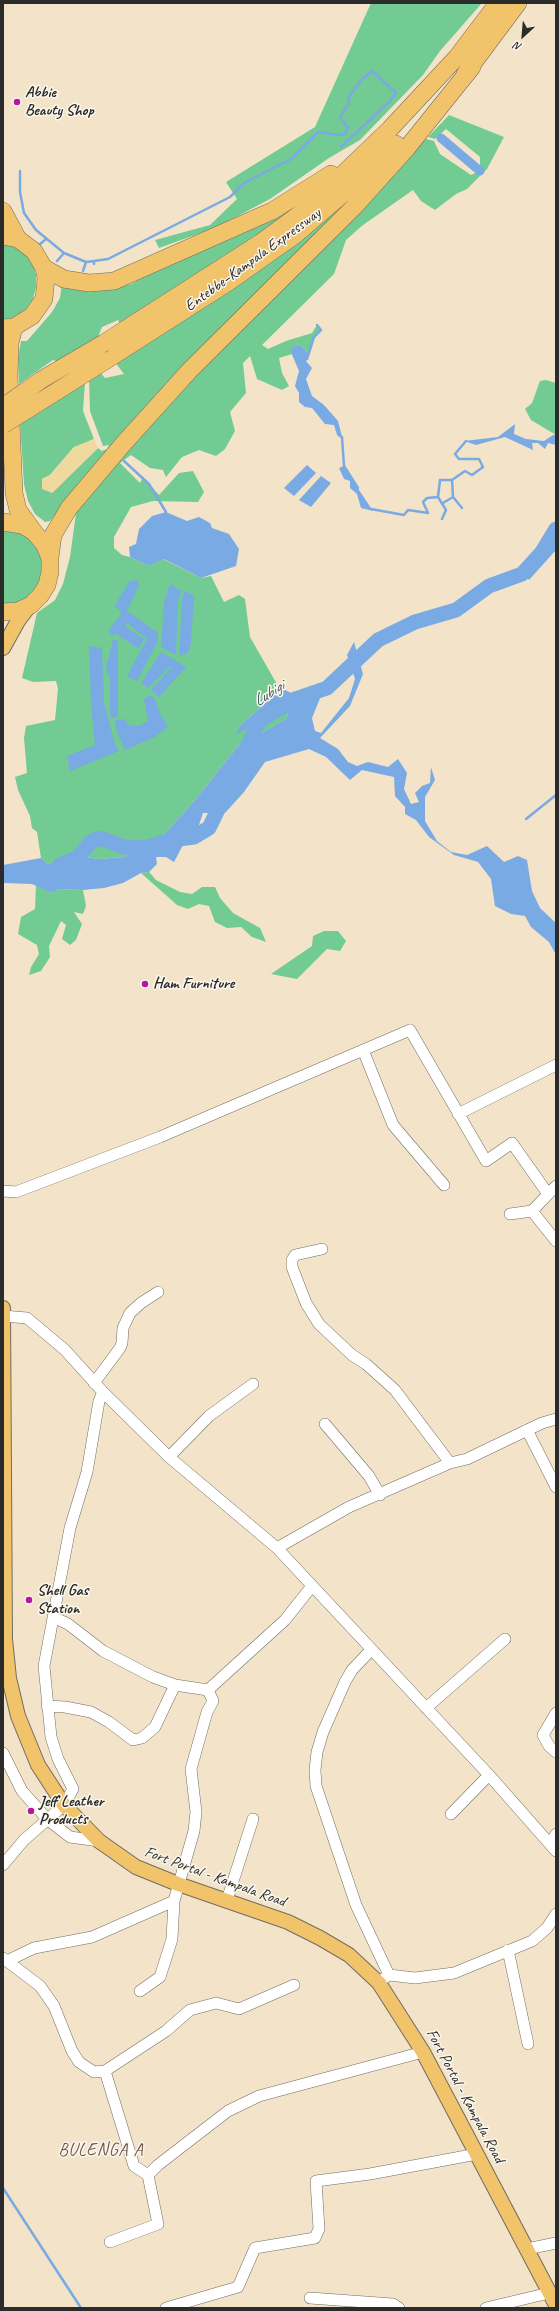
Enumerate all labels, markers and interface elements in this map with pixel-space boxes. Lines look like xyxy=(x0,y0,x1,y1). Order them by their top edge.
north arrow xyxy=(503,16,543,56)
text: N xyxy=(512,39,524,55)
place label: Abbie Beauty Shop xyxy=(25,83,93,121)
marker: Abbie Beauty Shop xyxy=(12,97,22,107)
street label: Entebbe–Kampala Expressway xyxy=(181,204,325,316)
water label: Lubigi xyxy=(250,677,288,711)
place label: Ham Furniture xyxy=(153,974,234,994)
marker: Ham Furniture xyxy=(140,979,150,989)
place label: Shell Gas Station xyxy=(37,1581,88,1619)
marker: Shell Gas Station xyxy=(24,1595,34,1605)
place label: Jeff Leather Products xyxy=(39,1792,104,1830)
marker: Jeff Leather Products xyxy=(26,1806,36,1816)
street label: Fort Portal - Kampala Road xyxy=(142,1843,288,1911)
street label: Fort Portal - Kampala Road xyxy=(422,2026,508,2166)
district label: BULENGA A xyxy=(59,2139,143,2161)

